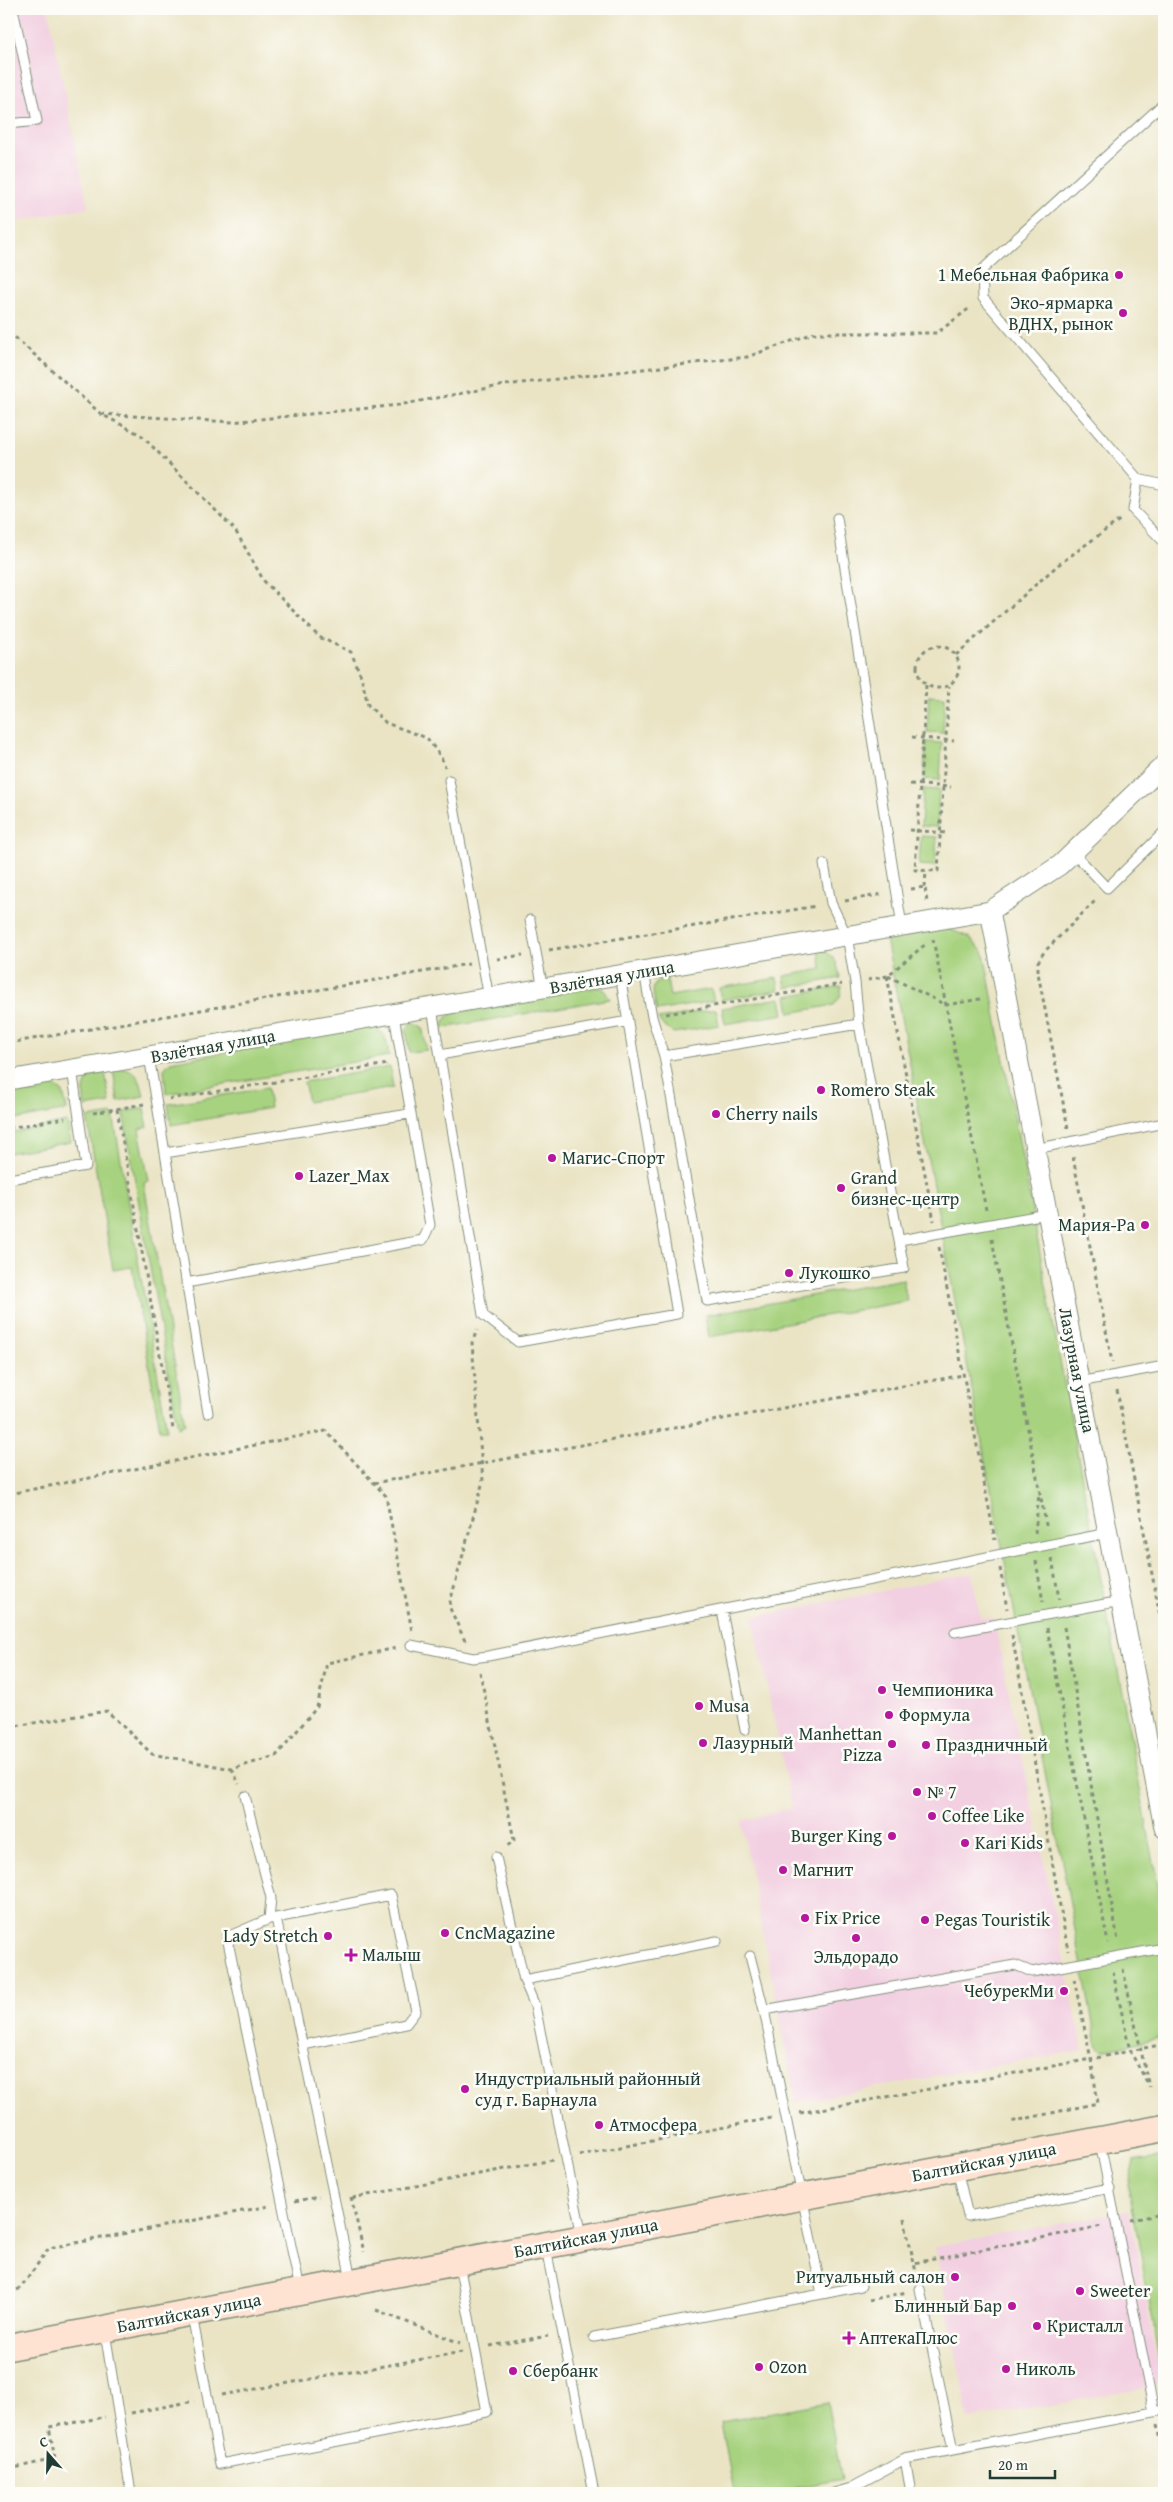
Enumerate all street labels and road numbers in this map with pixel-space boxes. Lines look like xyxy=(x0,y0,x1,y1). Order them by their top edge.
street label: Взлётная улица xyxy=(548,952,677,1001)
street label: Взлётная улица xyxy=(149,1021,278,1070)
street label: Лазурная улица xyxy=(1052,1305,1103,1435)
street label: Балтийская улица xyxy=(909,2134,1059,2189)
street label: Балтийская улица xyxy=(511,2210,661,2265)
street label: Балтийская улица xyxy=(114,2285,264,2340)

